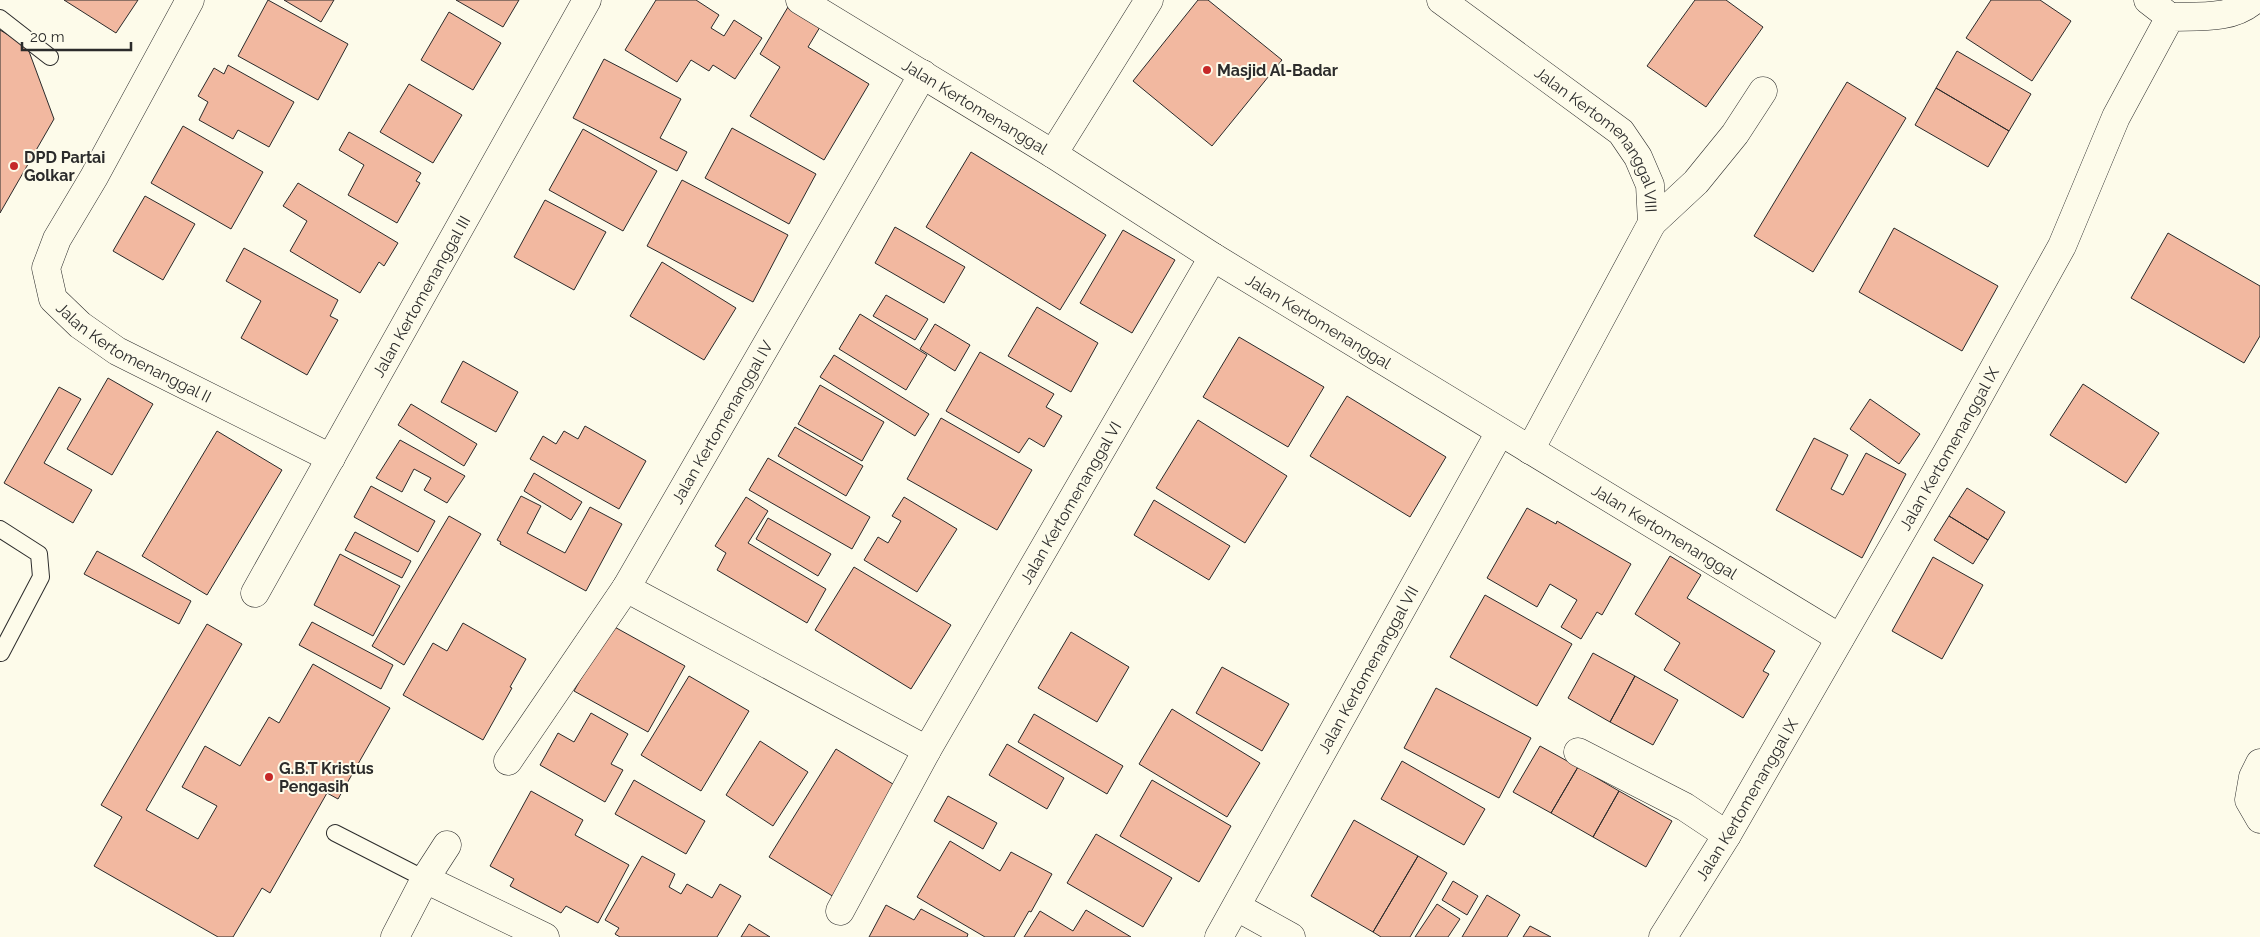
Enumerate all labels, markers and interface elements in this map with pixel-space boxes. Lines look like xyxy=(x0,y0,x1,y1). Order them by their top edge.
scale bar xyxy=(22,20,131,52)
text: 20 m xyxy=(30,28,65,46)
street label: Jalan Kertomenanggal xyxy=(899,55,1052,158)
place label: Masjid Al-Badar xyxy=(1217,61,1338,80)
street label: Jalan Kertomenanggal VIII xyxy=(1531,63,1661,213)
marker: Masjid Al-Badar xyxy=(1201,64,1213,76)
place label: DPD Partai Golkar xyxy=(24,148,105,185)
marker: DPD Partai Golkar xyxy=(8,160,20,172)
street label: Jalan Kertomenanggal III xyxy=(368,212,474,381)
street label: Jalan Kertomenanggal xyxy=(1242,270,1395,373)
street label: Jalan Kertomenanggal II xyxy=(53,298,214,406)
street label: Jalan Kertomenanggal IV xyxy=(667,337,776,507)
street label: Jalan Kertomenanggal IX xyxy=(1895,363,2003,533)
street label: Jalan Kertomenanggal VI xyxy=(1016,418,1125,587)
street label: Jalan Kertomenanggal xyxy=(1588,480,1741,583)
street label: Jalan Kertomenanggal VII xyxy=(1314,583,1422,757)
street label: Jalan Kertomenanggal IX xyxy=(1691,714,1802,884)
place label: G.B.T Kristus Pengasih xyxy=(279,759,374,796)
marker: G.B.T Kristus Pengasih xyxy=(263,771,275,783)

